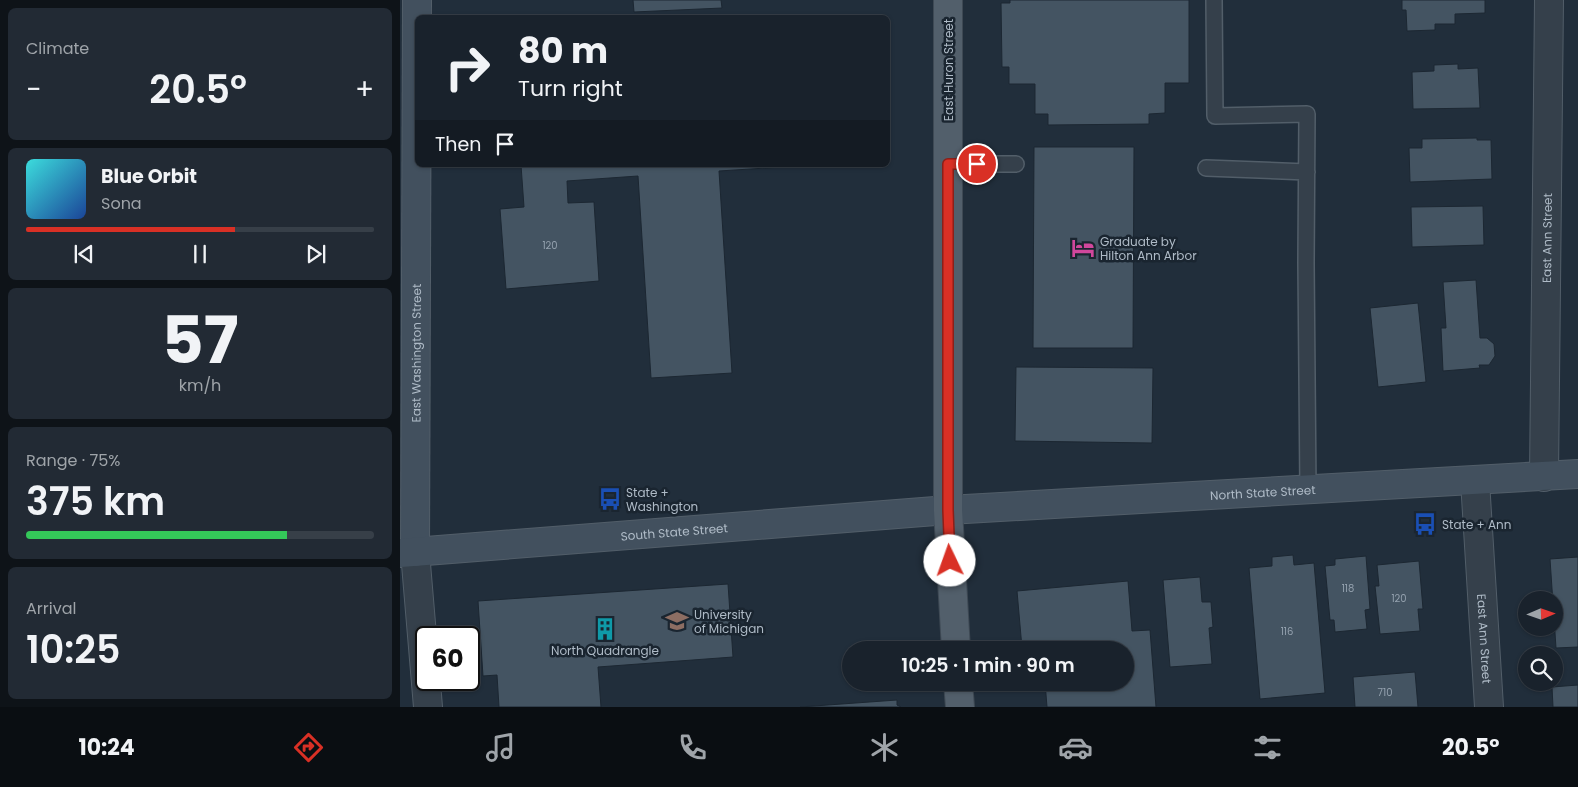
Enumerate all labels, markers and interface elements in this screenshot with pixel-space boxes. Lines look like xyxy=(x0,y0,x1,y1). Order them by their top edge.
street label: East Huron Street xyxy=(940,19,957,121)
text: 80 m xyxy=(518,26,608,75)
icon: right xyxy=(435,35,500,100)
text: Climate xyxy=(26,37,89,60)
text: 20.5° xyxy=(149,63,247,116)
text: − xyxy=(26,70,41,109)
text: + xyxy=(355,70,374,109)
text: Turn right xyxy=(518,73,623,104)
icon: arrive xyxy=(491,130,519,158)
text: Then xyxy=(435,131,481,158)
pin xyxy=(956,143,998,185)
icon: arrive xyxy=(963,150,991,178)
text: Blue Orbit xyxy=(101,163,197,190)
text: Sona xyxy=(101,192,142,215)
street label: East Ann Street xyxy=(1538,193,1555,283)
place label: Graduate by Hilton Ann Arbor xyxy=(1100,233,1197,264)
hotel icon: Graduate by Hilton Ann Arbor xyxy=(1070,235,1096,261)
house number: 120 xyxy=(542,238,558,253)
icon: previous xyxy=(70,240,98,268)
icon: pause xyxy=(186,240,214,268)
icon: next xyxy=(302,240,330,268)
street label: East Washington Street xyxy=(407,284,424,422)
text: 57 xyxy=(161,295,239,386)
text: km/h xyxy=(179,374,221,397)
text: Range · 75% xyxy=(26,449,120,472)
text: 375 km xyxy=(26,475,165,528)
street label: North State Street xyxy=(1210,481,1316,504)
place label: State + Washington xyxy=(626,484,698,515)
bus stop icon: State + Washington xyxy=(597,486,623,512)
bus stop icon: State + Ann xyxy=(1412,511,1438,537)
place label: State + Ann xyxy=(1442,516,1511,533)
street label: South State Street xyxy=(620,519,728,544)
position arrow xyxy=(923,534,975,586)
house number: 118 xyxy=(1342,581,1354,596)
house number: 120 xyxy=(1391,591,1407,606)
north arrow xyxy=(1518,591,1562,636)
map controls xyxy=(1518,591,1563,691)
street label: East Ann Street xyxy=(1474,593,1496,684)
text: Arrival xyxy=(26,597,76,620)
place label: University of Michigan xyxy=(694,606,764,637)
school or university icon: University of Michigan xyxy=(664,608,690,634)
building icon: North Quadrangle xyxy=(592,616,618,642)
text: 10:25 xyxy=(26,623,121,676)
house number: 116 xyxy=(1281,624,1293,639)
speed limit sign: 60 xyxy=(415,626,480,691)
place label: North Quadrangle xyxy=(551,642,659,659)
button: search xyxy=(1518,646,1563,691)
text: 10:25 · 1 min · 90 m xyxy=(901,652,1075,679)
house number: 710 xyxy=(1378,685,1392,700)
icon: directions xyxy=(291,730,326,765)
icon: music xyxy=(483,730,518,765)
icon: phone xyxy=(675,730,710,765)
icon: climate xyxy=(867,730,902,765)
icon: car xyxy=(1058,730,1093,765)
icon: filters xyxy=(1250,730,1285,765)
text: 10:24 xyxy=(78,732,135,763)
text: 20.5° xyxy=(1442,732,1500,763)

